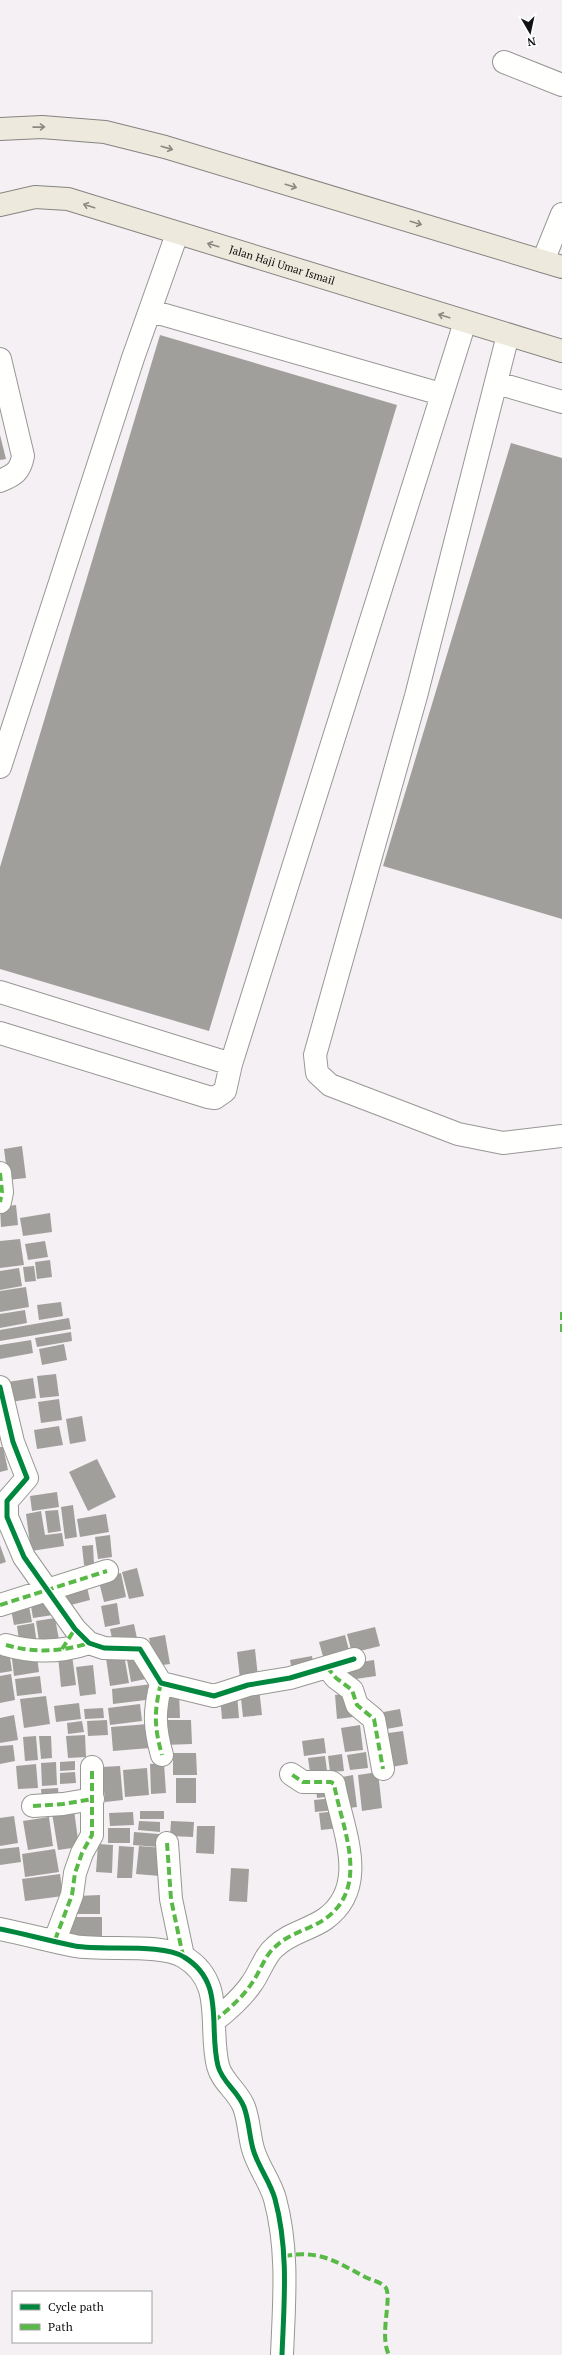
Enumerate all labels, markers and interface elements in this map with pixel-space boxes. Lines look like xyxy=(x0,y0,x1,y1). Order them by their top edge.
north arrow xyxy=(510,12,550,52)
text: N xyxy=(526,34,537,50)
one-way arrow xyxy=(32,123,45,131)
one-way arrow xyxy=(160,145,173,152)
one-way arrow xyxy=(284,183,297,190)
one-way arrow xyxy=(83,202,96,209)
one-way arrow xyxy=(409,220,422,227)
one-way arrow xyxy=(206,241,219,248)
street label: Jalan Haji Umar Ismail xyxy=(228,242,337,288)
one-way arrow xyxy=(438,312,451,319)
legend xyxy=(12,2291,152,2343)
text: Cycle path xyxy=(48,2299,104,2314)
text: Path xyxy=(48,2319,73,2334)

